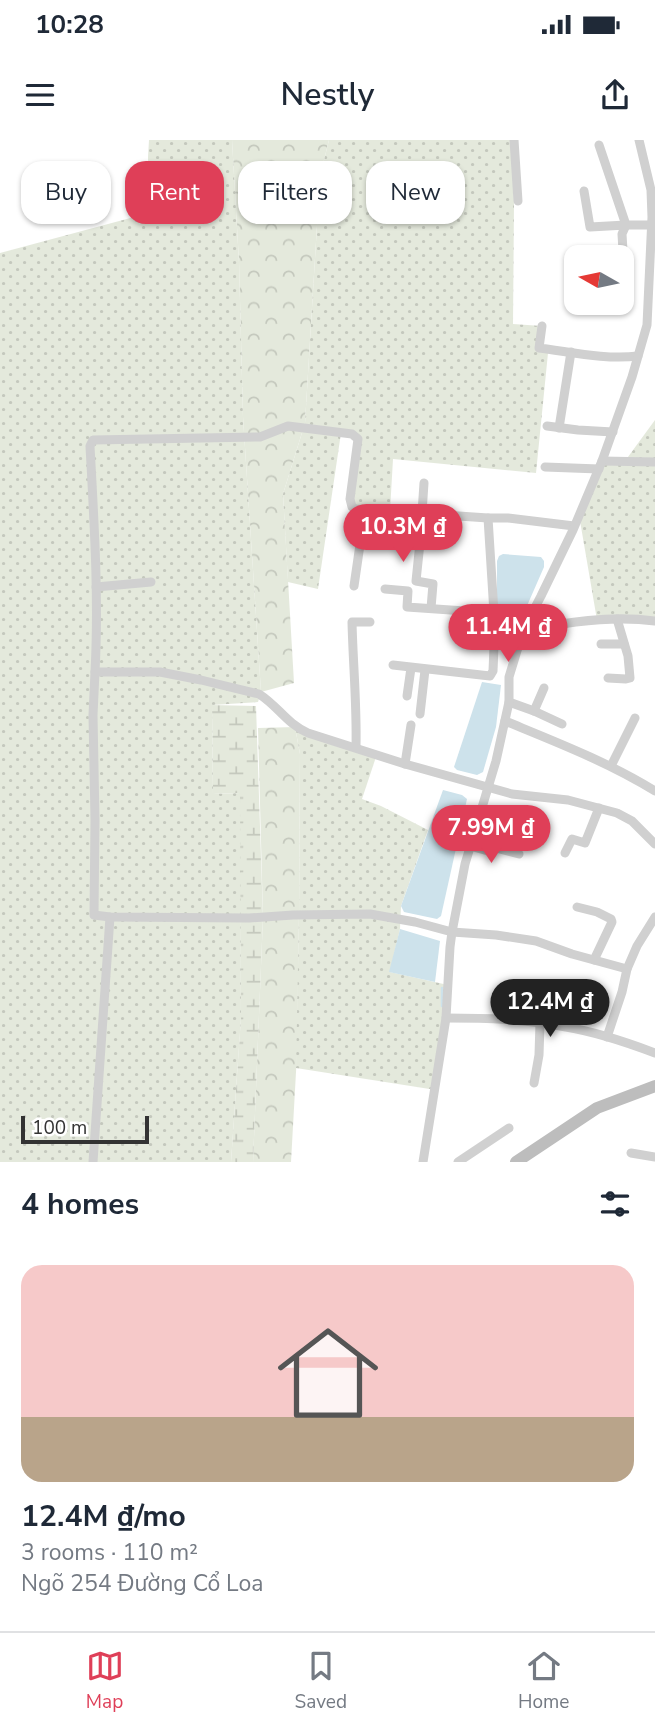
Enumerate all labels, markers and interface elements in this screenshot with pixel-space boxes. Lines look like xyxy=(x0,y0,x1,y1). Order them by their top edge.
text: 10:28 xyxy=(35,7,104,42)
text: Nestly xyxy=(280,73,375,116)
icon: menu xyxy=(21,76,59,114)
icon: share xyxy=(596,76,634,114)
chip: Buy xyxy=(21,161,111,224)
chip: Rent xyxy=(125,161,224,224)
chip: Filters xyxy=(238,161,352,224)
chip: New xyxy=(366,161,465,224)
north arrow xyxy=(564,245,634,315)
map controls xyxy=(564,245,634,315)
pin: 10.3M ₫ xyxy=(338,504,468,564)
text: 10.3M ₫ xyxy=(359,511,447,542)
pin: 11.4M ₫ xyxy=(443,604,573,664)
text: 11.4M ₫ xyxy=(464,611,552,642)
pin: 7.99M ₫ xyxy=(426,806,556,865)
text: 7.99M ₫ xyxy=(447,812,535,843)
pin: 12.4M ₫ xyxy=(485,979,615,1039)
text: 12.4M ₫ xyxy=(506,986,594,1017)
scale bar xyxy=(21,1113,149,1145)
text: 100 m xyxy=(32,1115,87,1141)
text: 4 homes xyxy=(21,1184,139,1225)
icon: filters xyxy=(596,1185,634,1223)
icon: home xyxy=(265,1310,391,1436)
text: 12.4M ₫/mo xyxy=(21,1496,186,1537)
text: 3 rooms · 110 m² xyxy=(21,1537,198,1568)
text: Ngõ 254 Đường Cổ Loa xyxy=(21,1568,263,1599)
tab: Map xyxy=(86,1647,124,1715)
tab: Saved xyxy=(295,1647,347,1715)
tab: Home xyxy=(518,1647,569,1715)

